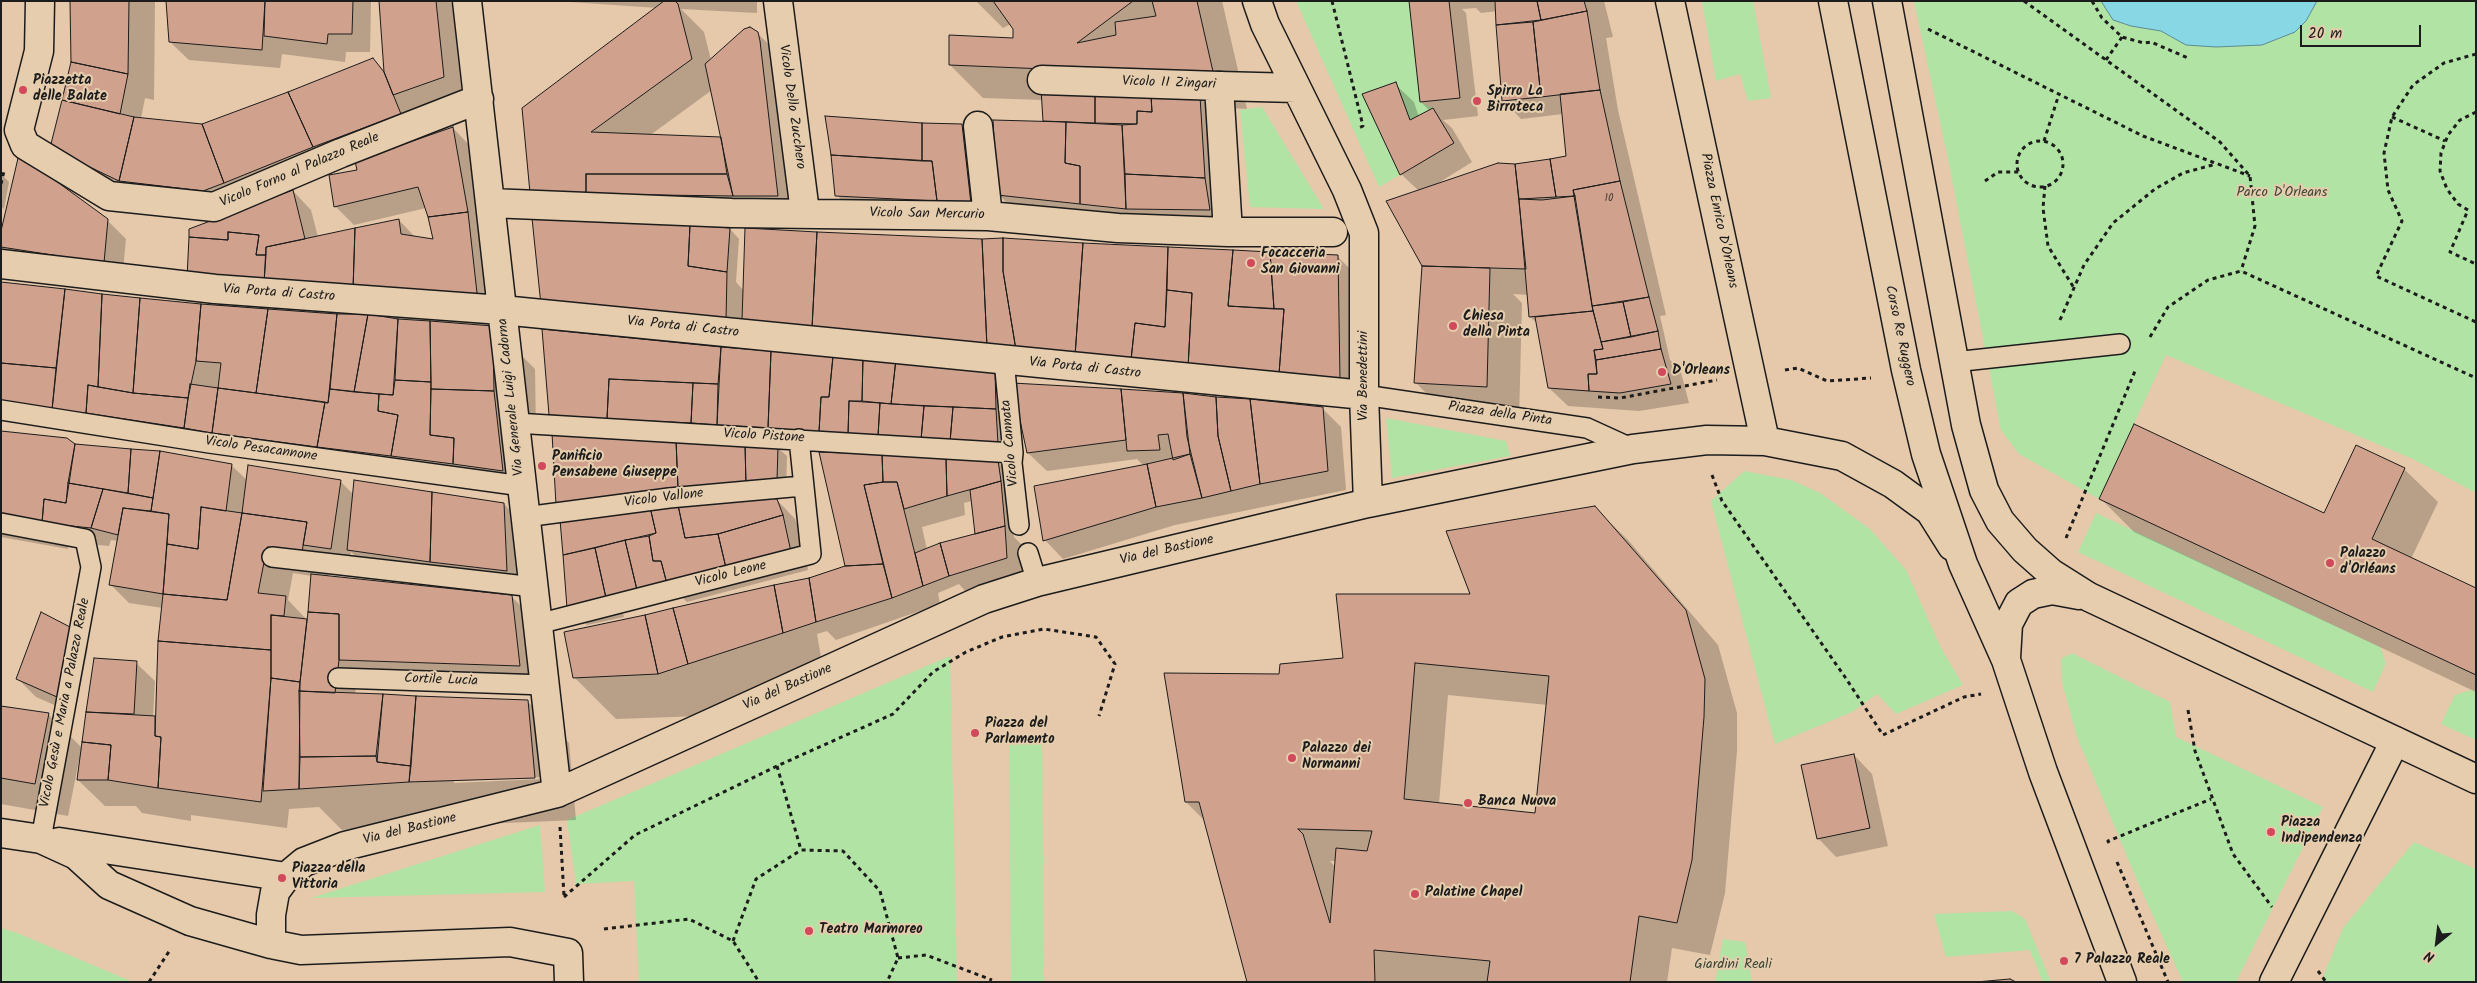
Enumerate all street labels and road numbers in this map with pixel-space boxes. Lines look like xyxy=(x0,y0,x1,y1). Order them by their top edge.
street label: Vicolo Dello Zucchero xyxy=(774,44,808,170)
street label: Vicolo II Zingari xyxy=(1122,74,1216,94)
street label: Vicolo Forno al Palazzo Reale xyxy=(218,130,382,212)
street label: Piazza Enrico D'Orleans xyxy=(1695,152,1741,290)
street label: Vicolo San Mercurio xyxy=(869,206,985,224)
street label: Via Porta di Castro xyxy=(222,282,336,306)
street label: Corso Re Ruggero xyxy=(1880,284,1918,388)
street label: Via Porta di Castro xyxy=(626,314,740,342)
street label: Via Generale Luigi Cadorna xyxy=(495,317,529,477)
street label: Via Benedettini xyxy=(1357,331,1373,421)
street label: Via Porta di Castro xyxy=(1028,355,1142,383)
street label: Vicolo Cannata xyxy=(999,399,1023,487)
street label: Piazza della Pinta xyxy=(1447,399,1553,431)
street label: Vicolo Pistone xyxy=(723,426,805,448)
street label: Vicolo Pesacannone xyxy=(204,434,318,466)
street label: Vicolo Vallone xyxy=(623,486,705,512)
street label: Via del Bastione xyxy=(1119,532,1215,570)
street label: Vicolo Leone xyxy=(694,558,768,592)
street label: Vicolo Gesù e Maria a Palazzo Reale xyxy=(37,597,95,809)
street label: Via del Bastione xyxy=(741,661,835,715)
street label: Cortile Lucia xyxy=(404,671,478,691)
street label: Via del Bastione xyxy=(362,810,458,850)

